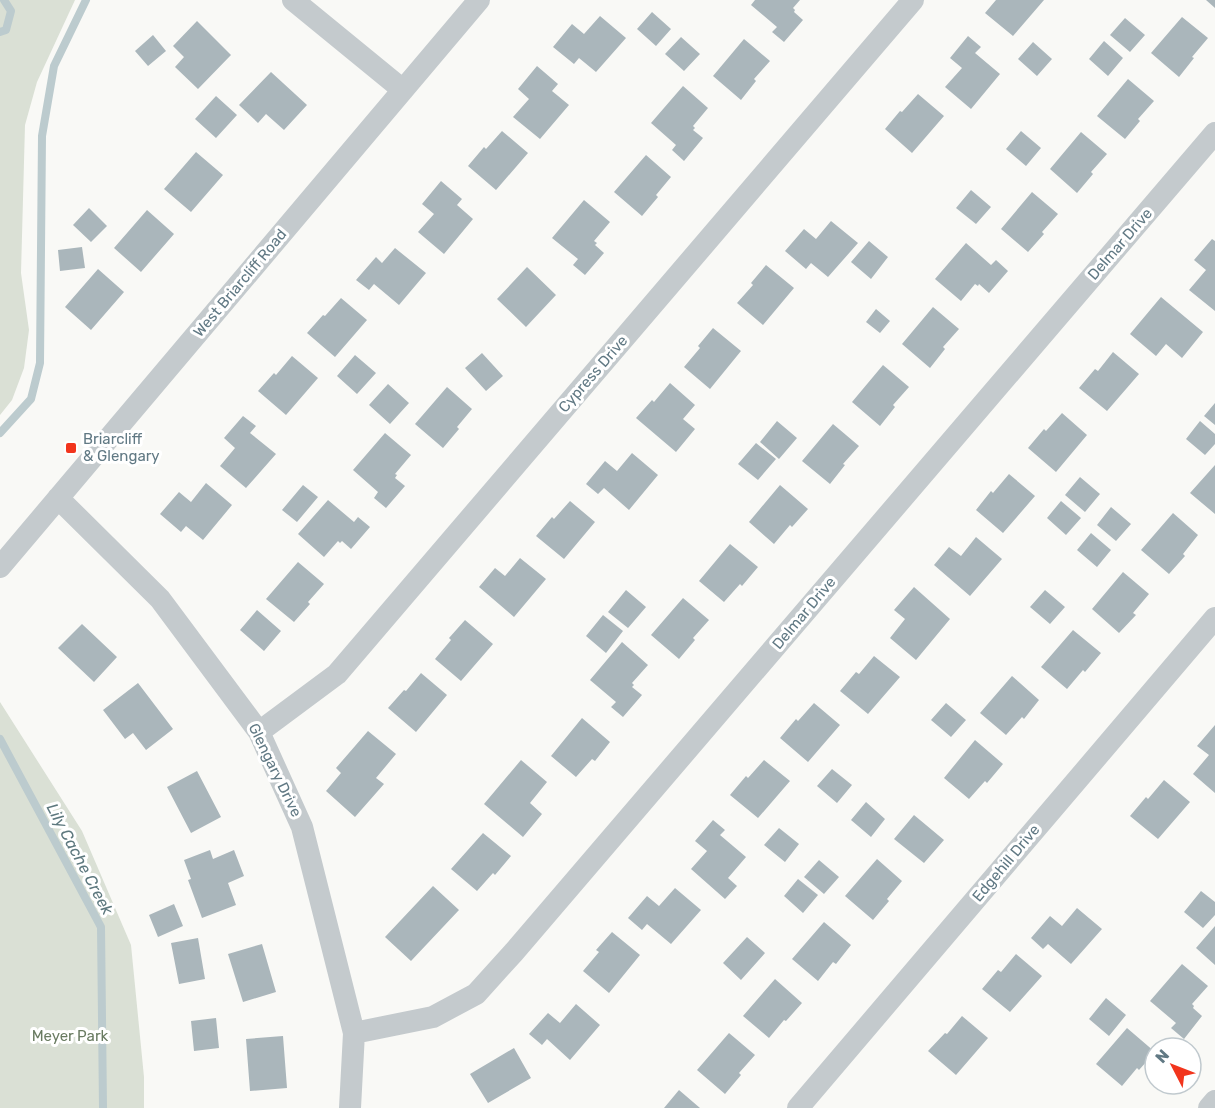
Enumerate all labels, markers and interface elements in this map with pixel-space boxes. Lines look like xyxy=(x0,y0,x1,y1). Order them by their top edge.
street label: Delmar Drive xyxy=(1084,204,1156,284)
street label: West Briarcliff Road xyxy=(190,225,290,341)
street label: Cypress Drive xyxy=(555,332,631,416)
place label: Briarcliff & Glengary xyxy=(83,430,160,465)
marker: Briarcliff & Glengary xyxy=(64,441,78,455)
street label: Delmar Drive xyxy=(768,573,840,653)
street label: Glengary Drive xyxy=(245,720,305,820)
water label: Lily Cache Creek xyxy=(43,800,118,919)
street label: Edgehill Drive xyxy=(969,821,1043,905)
park label: Meyer Park xyxy=(32,1027,109,1045)
north arrow xyxy=(1143,1036,1203,1096)
text: N xyxy=(1151,1046,1173,1067)

